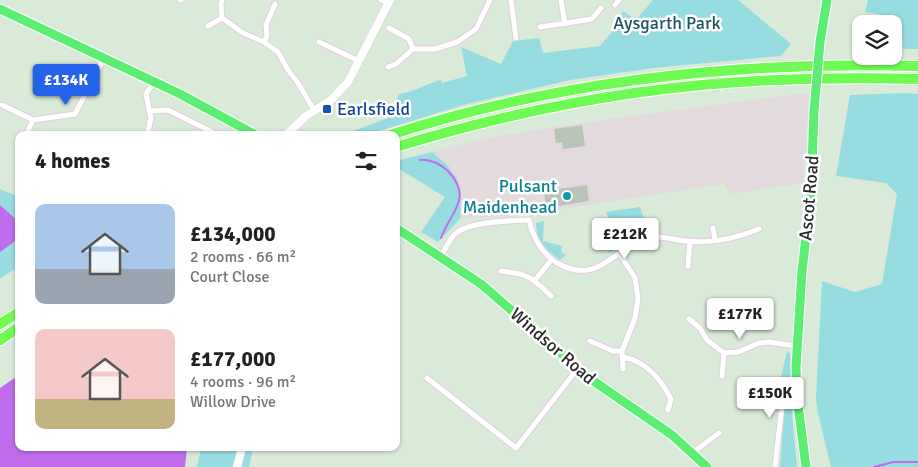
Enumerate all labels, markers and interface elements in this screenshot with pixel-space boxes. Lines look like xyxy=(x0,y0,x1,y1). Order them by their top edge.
park label: Aysgarth Park xyxy=(613,12,721,34)
map controls xyxy=(852,15,902,65)
button: layers xyxy=(852,15,902,65)
pin: £134K xyxy=(31,64,101,106)
text: £134K xyxy=(44,70,88,90)
place label: Earlsfield xyxy=(337,98,410,120)
marker: Earlsfield xyxy=(321,103,333,115)
icon: filters xyxy=(352,147,380,175)
text: 4 homes xyxy=(35,148,110,174)
street label: Ascot Road xyxy=(794,155,824,241)
place label: Pulsant Maidenhead xyxy=(463,175,557,218)
marker: Pulsant Maidenhead xyxy=(561,190,573,202)
pin: £212K xyxy=(590,218,660,260)
text: £134,000 xyxy=(190,221,276,247)
icon: home xyxy=(75,224,135,284)
text: £212K xyxy=(603,224,647,244)
text: 2 rooms · 66 m² xyxy=(190,247,296,267)
text: Court Close xyxy=(190,267,269,287)
pin: £177K xyxy=(705,298,775,340)
street label: Windsor Road xyxy=(506,303,600,389)
text: £177K xyxy=(718,304,762,324)
text: £177,000 xyxy=(190,346,276,372)
icon: home xyxy=(75,349,135,409)
text: 4 rooms · 96 m² xyxy=(190,372,296,392)
pin: £150K xyxy=(735,376,805,419)
text: £150K xyxy=(748,383,792,403)
text: Willow Drive xyxy=(190,392,276,412)

